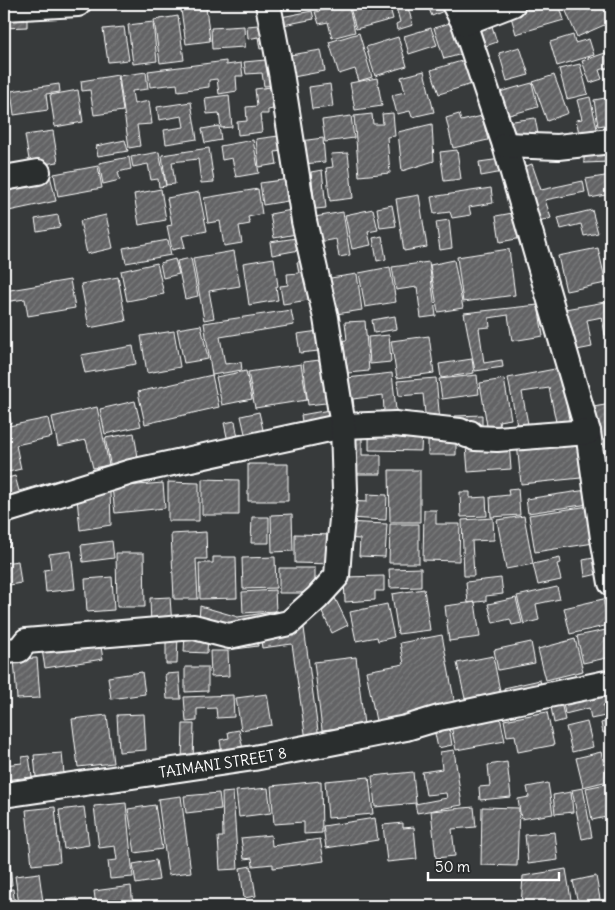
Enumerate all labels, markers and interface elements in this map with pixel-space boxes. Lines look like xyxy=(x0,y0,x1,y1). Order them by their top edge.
street label: TAIMANI STREET 8 xyxy=(157,742,288,781)
scale bar xyxy=(428,850,559,882)
text: 50 m xyxy=(435,857,470,876)

